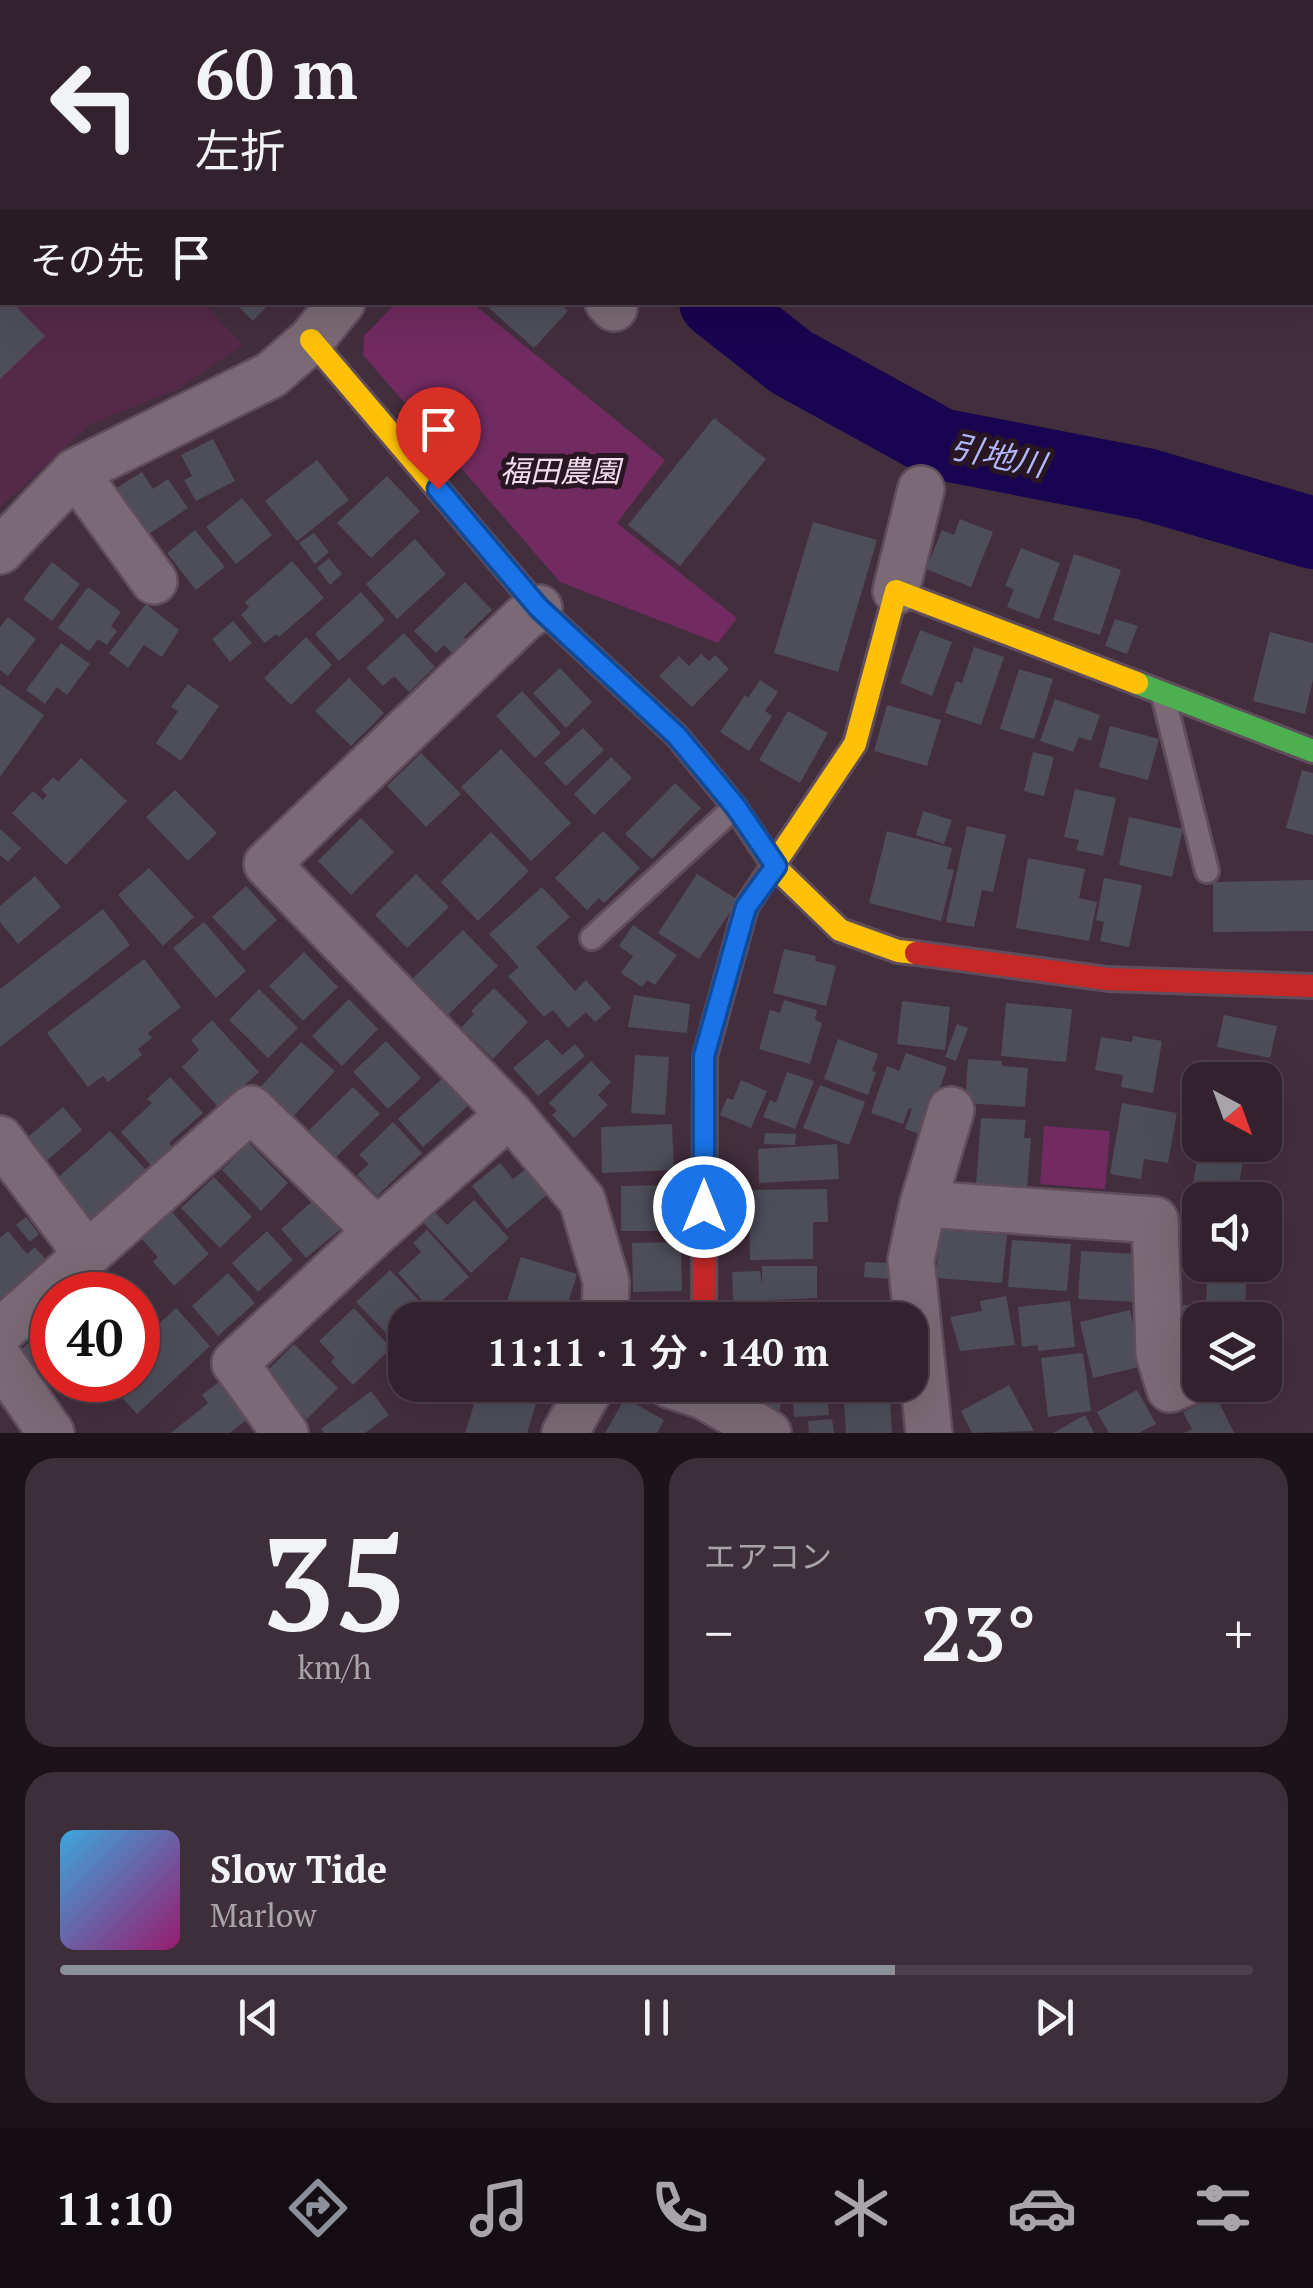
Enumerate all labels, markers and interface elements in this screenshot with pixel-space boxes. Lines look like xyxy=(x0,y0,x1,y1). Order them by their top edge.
text: 60 m xyxy=(195,26,358,119)
icon: left xyxy=(30,40,160,170)
text: 左折 xyxy=(195,120,285,180)
icon: arrive xyxy=(164,230,219,285)
text: その先 xyxy=(30,235,144,285)
pin xyxy=(396,387,481,490)
icon: arrive xyxy=(411,402,466,457)
water label: 引地川 xyxy=(947,424,1052,486)
park label: 福田農園 xyxy=(500,451,624,491)
north arrow xyxy=(1182,1062,1282,1162)
map controls xyxy=(1182,1062,1282,1402)
position arrow xyxy=(652,1155,756,1259)
button: sound xyxy=(1182,1182,1282,1282)
speed limit sign: 40 xyxy=(30,1272,160,1402)
button: layers xyxy=(1182,1302,1282,1402)
text: 11:11 · 1 分 · 140 m xyxy=(487,1327,829,1377)
text: 35 xyxy=(261,1495,408,1667)
text: エアコン xyxy=(704,1535,832,1577)
text: 23° xyxy=(921,1583,1036,1682)
text: − xyxy=(704,1596,733,1669)
text: + xyxy=(1224,1596,1253,1669)
text: km/h xyxy=(298,1646,371,1688)
text: Slow Tide xyxy=(210,1844,387,1894)
text: Marlow xyxy=(210,1894,316,1936)
icon: previous xyxy=(231,1990,286,2045)
icon: pause xyxy=(629,1990,684,2045)
icon: next xyxy=(1027,1990,1082,2045)
icon: directions xyxy=(283,2173,353,2243)
icon: music xyxy=(464,2173,534,2243)
icon: phone xyxy=(645,2173,715,2243)
icon: climate xyxy=(826,2173,896,2243)
icon: car xyxy=(1007,2173,1077,2243)
icon: filters xyxy=(1188,2173,1258,2243)
text: 11:10 xyxy=(55,2178,173,2238)

